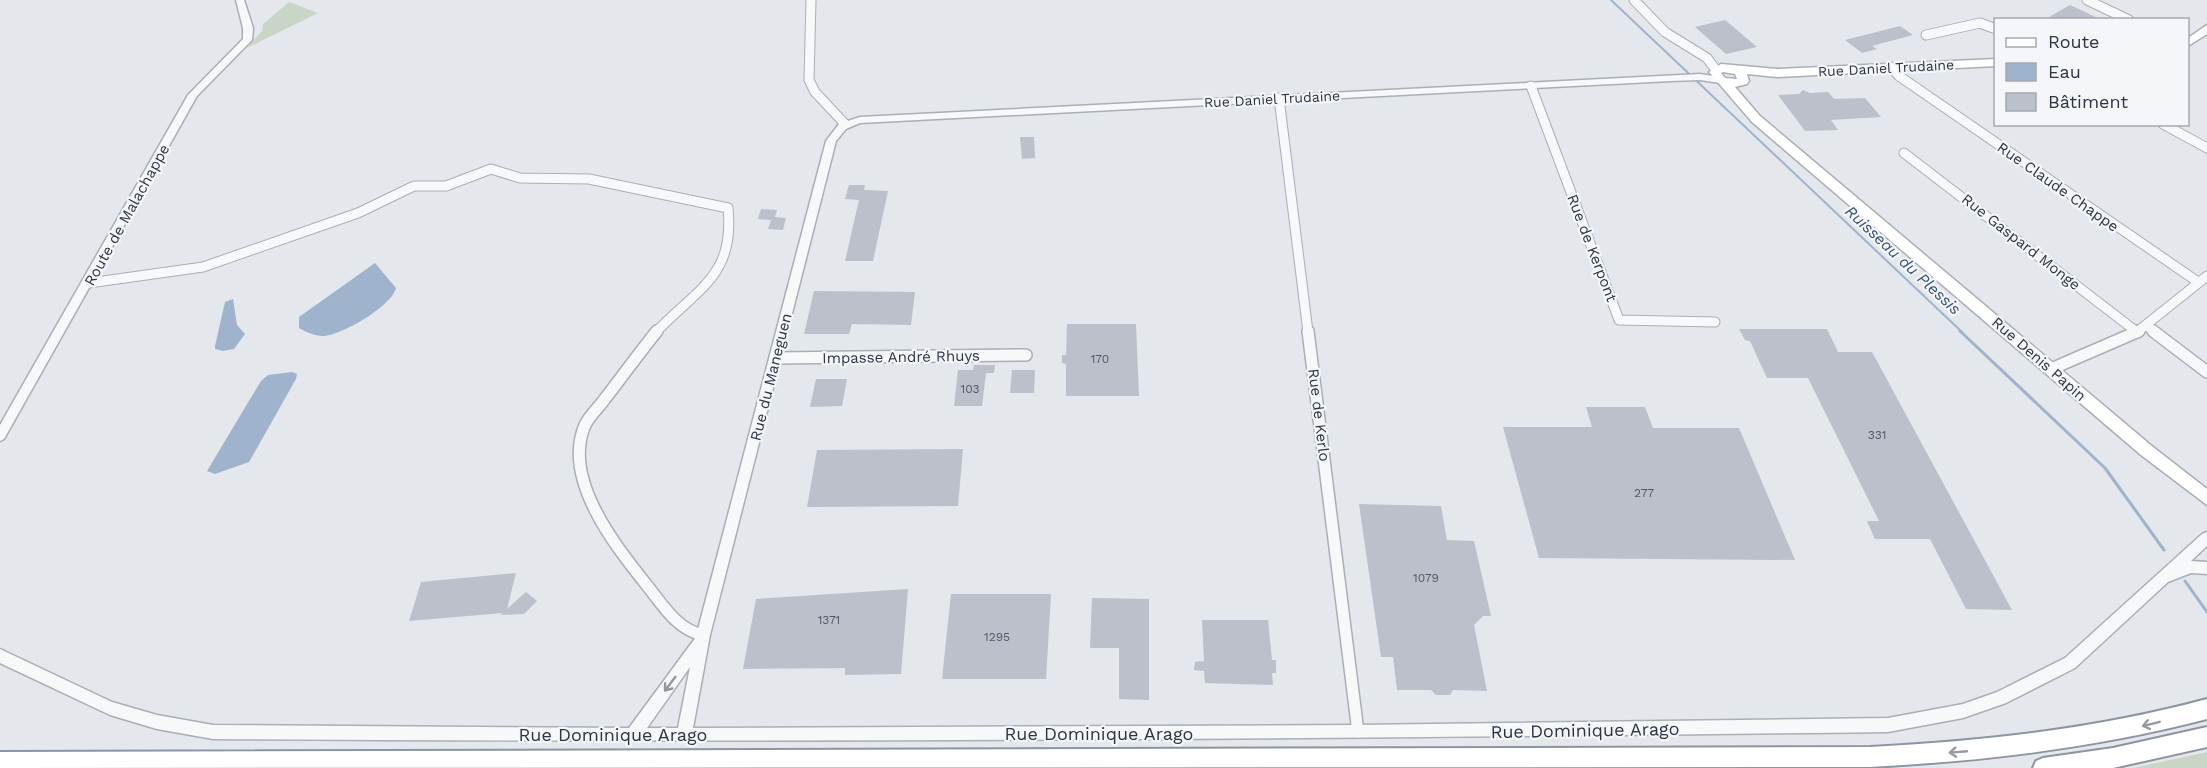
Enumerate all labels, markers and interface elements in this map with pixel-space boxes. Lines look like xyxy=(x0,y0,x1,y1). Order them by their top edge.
legend xyxy=(1994,18,2189,126)
text: Route xyxy=(2048,31,2100,52)
street label: Rue Daniel Trudaine xyxy=(1818,56,1954,80)
text: Eau xyxy=(2048,61,2081,82)
street label: Rue Daniel Trudaine xyxy=(1204,87,1340,111)
text: Bâtiment xyxy=(2048,91,2128,112)
street label: Rue Claude Chappe xyxy=(1994,138,2122,236)
street label: Route de Malachappe xyxy=(81,141,173,289)
street label: Rue Gaspard Monge xyxy=(1958,190,2084,294)
street label: Rue de Kerpont xyxy=(1563,192,1621,305)
water label: Ruisseau du Plessis xyxy=(1841,202,1965,318)
street label: Rue du Maneguen xyxy=(746,311,796,443)
street label: Rue Denis Papin xyxy=(1988,313,2090,405)
street label: Impasse André Rhuys xyxy=(822,347,980,367)
house number: 170 xyxy=(1091,352,1109,366)
street label: Rue de Kerlo xyxy=(1304,367,1334,463)
house number: 103 xyxy=(961,382,979,396)
house number: 331 xyxy=(1868,428,1886,442)
house number: 277 xyxy=(1634,486,1654,500)
house number: 1079 xyxy=(1413,571,1439,585)
house number: 1371 xyxy=(818,613,840,627)
house number: 1295 xyxy=(984,630,1010,644)
one-way arrow xyxy=(664,675,677,691)
street label: Rue Dominique Arago xyxy=(1490,718,1680,742)
one-way arrow xyxy=(2141,718,2160,730)
street label: Rue Dominique Arago xyxy=(1005,723,1193,744)
street label: Rue Dominique Arago xyxy=(519,724,707,745)
one-way arrow xyxy=(1948,747,1968,758)

